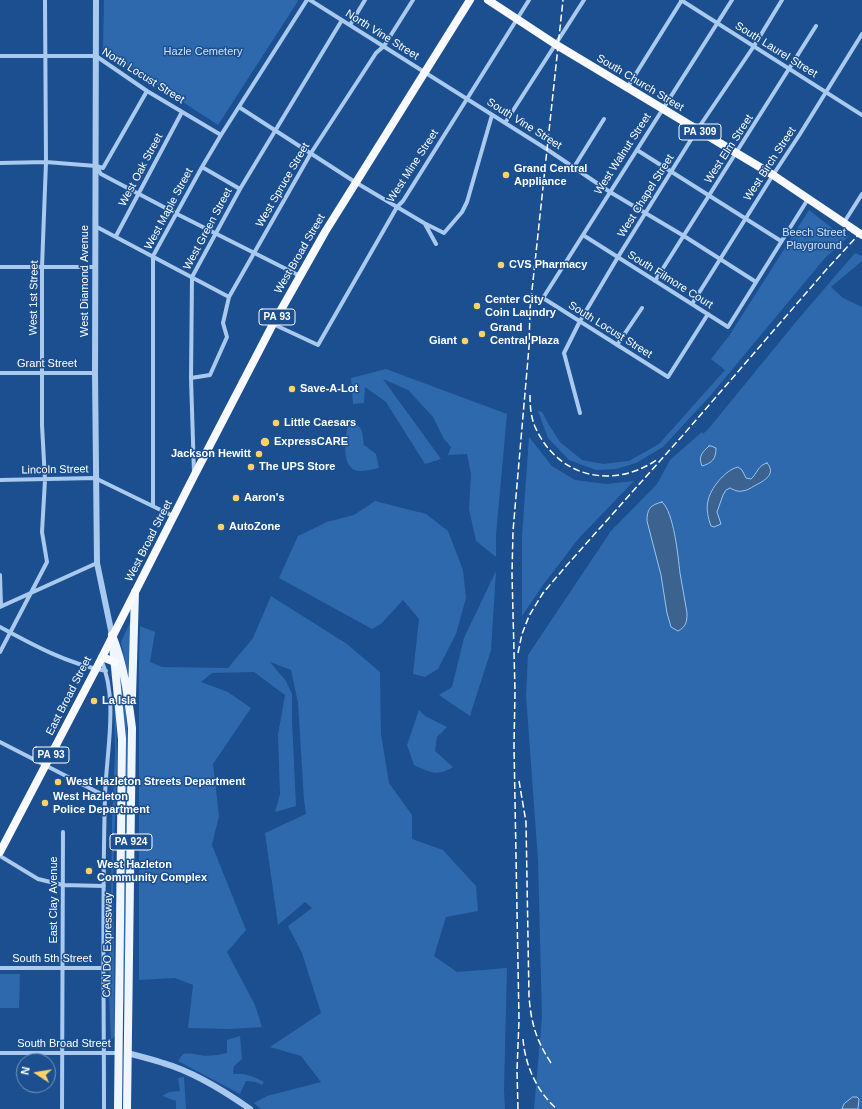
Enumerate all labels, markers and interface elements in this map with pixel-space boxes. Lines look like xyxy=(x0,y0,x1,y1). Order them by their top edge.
street label: North Vine Street xyxy=(343,7,421,63)
street label: South Laurel Street xyxy=(732,19,820,81)
street label: North Locust Street xyxy=(99,45,187,107)
park label: Hazle Cemetery xyxy=(164,45,242,59)
street label: South Church Street xyxy=(594,52,686,114)
street label: South Vine Street xyxy=(484,96,564,152)
street label: West Walnut Street xyxy=(592,111,654,197)
street label: West Elm Street xyxy=(702,112,756,186)
road number: PA 309 xyxy=(679,124,721,140)
street label: West Birch Street xyxy=(741,125,799,203)
street label: West Mine Street xyxy=(385,127,441,205)
street label: West Oak Street xyxy=(116,131,166,209)
street label: West Spruce Street xyxy=(253,140,313,230)
street label: West Chapel Street xyxy=(615,152,677,240)
place label: Grand Central Appliance xyxy=(514,162,587,188)
street label: West Maple Street xyxy=(142,166,196,252)
marker: Grand Central Appliance xyxy=(501,170,511,180)
street label: West Green Street xyxy=(181,186,235,272)
street label: West Broad Street xyxy=(272,212,328,296)
street label: West Diamond Avenue xyxy=(78,225,92,337)
park label: Beech Street Playground xyxy=(782,226,846,252)
street label: South Filmore Court xyxy=(625,248,715,312)
place label: CVS Pharmacy xyxy=(509,258,587,272)
street label: West 1st Street xyxy=(27,260,41,336)
marker: CVS Pharmacy xyxy=(496,260,506,270)
place label: Center City Coin Laundry xyxy=(485,293,556,319)
street label: South Locust Street xyxy=(566,299,654,361)
marker: Center City Coin Laundry xyxy=(472,301,482,311)
road number: PA 93 xyxy=(259,309,295,325)
place label: Grand Central Plaza xyxy=(490,321,559,347)
marker: Grand Central Plaza xyxy=(477,329,487,339)
place label: Giant xyxy=(429,334,457,348)
marker: Giant xyxy=(460,336,470,346)
street label: Grant Street xyxy=(17,357,77,371)
place label: Save-A-Lot xyxy=(300,382,358,396)
marker: Save-A-Lot xyxy=(287,384,297,394)
place label: Little Caesars xyxy=(284,416,356,430)
marker: Little Caesars xyxy=(271,418,281,428)
place label: ExpressCARE xyxy=(274,435,348,449)
marker: ExpressCARE xyxy=(259,436,271,448)
place label: Jackson Hewitt xyxy=(171,447,251,461)
marker: Jackson Hewitt xyxy=(254,449,264,459)
place label: The UPS Store xyxy=(259,460,335,474)
marker: The UPS Store xyxy=(246,462,256,472)
street label: Lincoln Street xyxy=(21,463,89,477)
place label: Aaron's xyxy=(244,491,285,505)
marker: Aaron's xyxy=(231,493,241,503)
street label: West Broad Street xyxy=(123,498,175,584)
place label: AutoZone xyxy=(229,520,280,534)
marker: AutoZone xyxy=(216,522,226,532)
street label: East Broad Street xyxy=(43,654,95,738)
place label: La Isla xyxy=(102,694,136,708)
marker: La Isla xyxy=(89,696,99,706)
road number: PA 93 xyxy=(33,747,69,763)
place label: West Hazleton Streets Department xyxy=(66,775,246,789)
marker: West Hazleton Streets Department xyxy=(53,777,63,787)
place label: West Hazleton Police Department xyxy=(53,790,150,816)
marker: West Hazleton Police Department xyxy=(40,798,50,808)
road number: PA 924 xyxy=(110,834,152,850)
street label: East Clay Avenue xyxy=(47,856,61,944)
place label: West Hazleton Community Complex xyxy=(97,858,207,884)
marker: West Hazleton Community Complex xyxy=(84,866,94,876)
street label: CAN DO Expressway xyxy=(100,892,116,998)
street label: South 5th Street xyxy=(12,952,92,966)
street label: South Broad Street xyxy=(17,1037,111,1051)
north arrow xyxy=(16,1053,56,1093)
text: N xyxy=(19,1066,32,1076)

